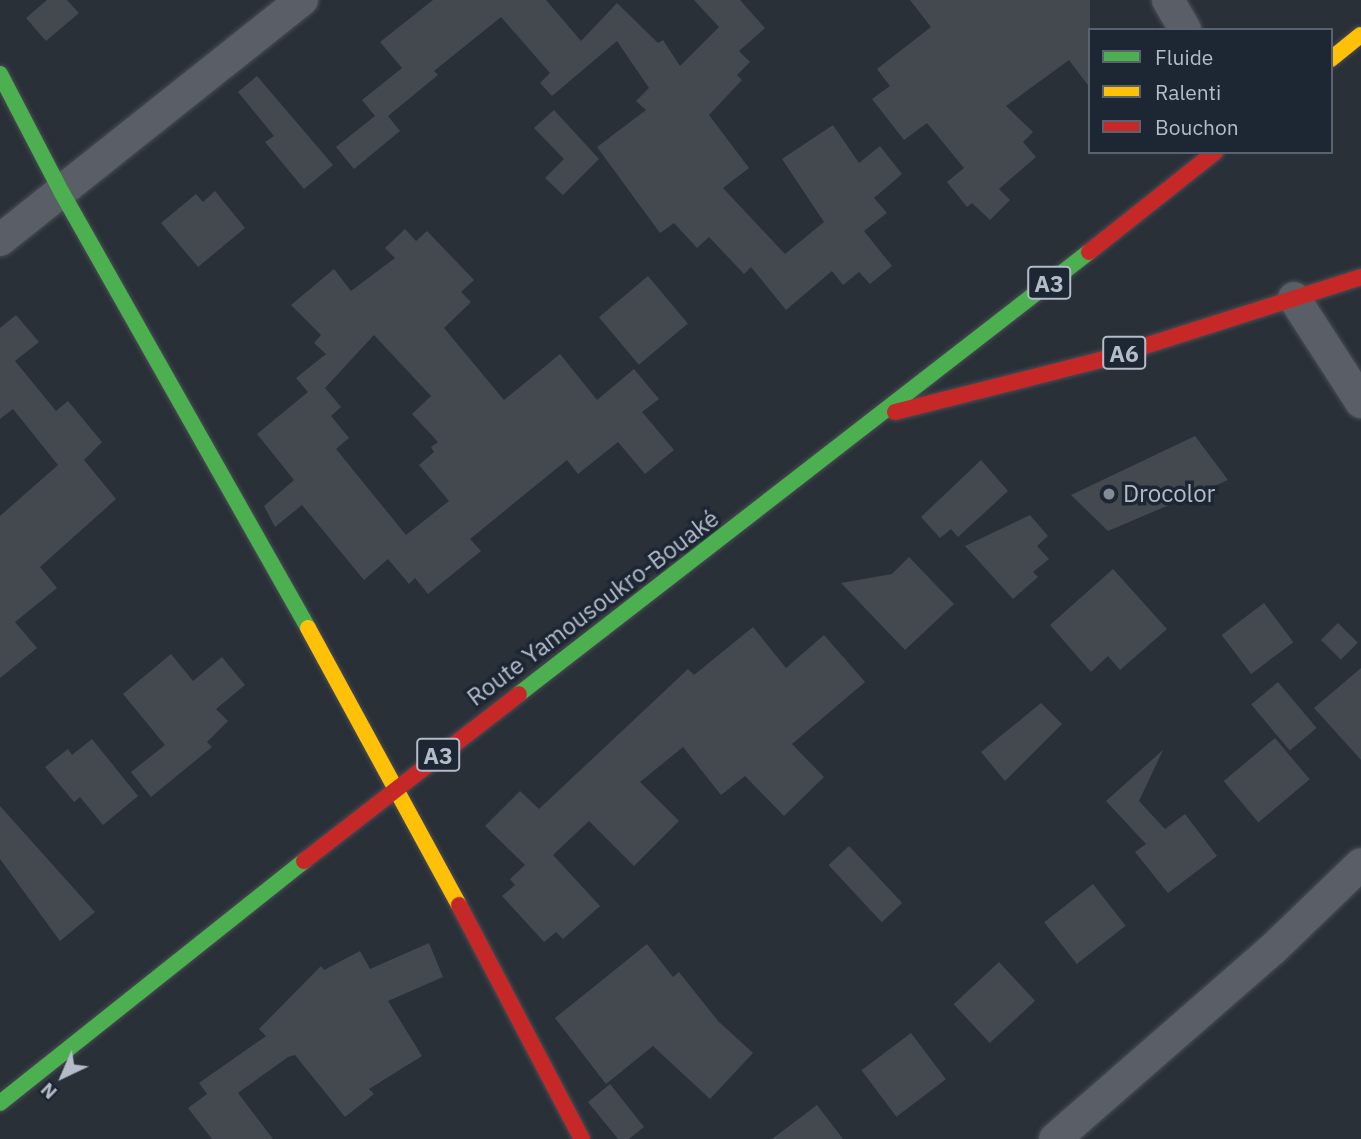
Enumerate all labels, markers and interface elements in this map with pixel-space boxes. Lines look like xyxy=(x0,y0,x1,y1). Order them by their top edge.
legend xyxy=(1088,28,1333,154)
text: Fluide xyxy=(1155,43,1213,71)
text: Ralenti xyxy=(1155,78,1221,106)
text: Bouchon xyxy=(1155,113,1239,141)
road number: A3 xyxy=(1026,264,1072,302)
road number: A6 xyxy=(1101,334,1147,372)
place label: Drocolor xyxy=(1123,480,1215,508)
marker: Drocolor xyxy=(1101,486,1117,502)
street label: Route Yamousoukro-Bouaké xyxy=(462,504,724,712)
road number: A3 xyxy=(415,736,461,775)
north arrow xyxy=(28,1041,98,1111)
text: N xyxy=(35,1078,62,1105)

